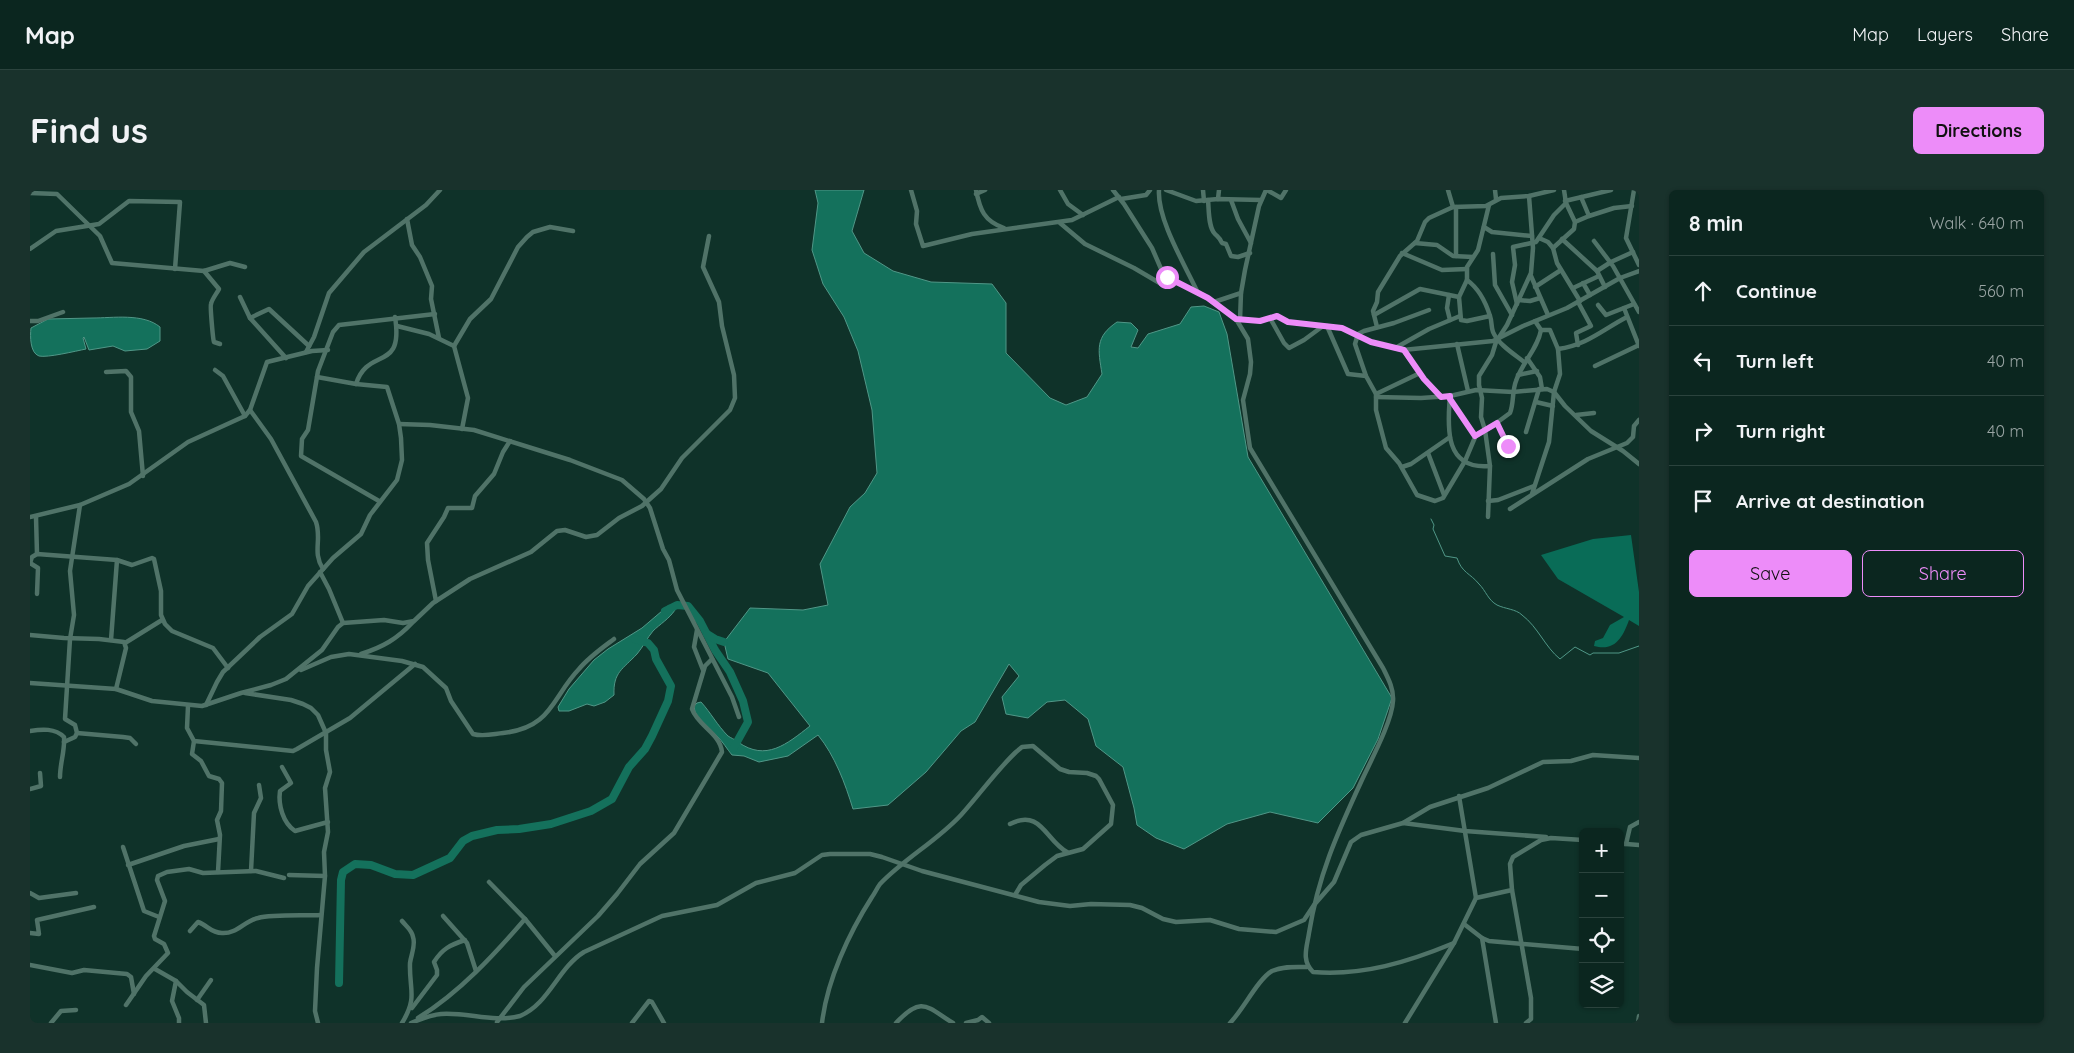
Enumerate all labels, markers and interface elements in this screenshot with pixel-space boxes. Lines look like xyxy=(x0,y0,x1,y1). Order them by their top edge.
text: Map xyxy=(25,20,75,50)
text: Map xyxy=(1852,23,1889,46)
text: Layers xyxy=(1917,23,1973,46)
text: Share xyxy=(2001,23,2049,46)
button: Directions xyxy=(1913,107,2044,154)
text: Find us xyxy=(30,108,148,152)
text: 8 min xyxy=(1689,210,1743,236)
text: Walk · 640 m xyxy=(1929,213,2024,233)
route start xyxy=(1156,266,1179,289)
icon: ahead xyxy=(1689,277,1717,305)
text: Continue xyxy=(1736,279,1817,303)
text: 560 m xyxy=(1978,281,2024,301)
icon: left xyxy=(1689,347,1717,375)
text: Turn left xyxy=(1736,349,1814,373)
text: 40 m xyxy=(1987,351,2024,371)
icon: right xyxy=(1689,417,1717,445)
text: Turn right xyxy=(1736,419,1825,443)
text: 40 m xyxy=(1987,421,2024,441)
route end xyxy=(1497,435,1520,458)
icon: arrive xyxy=(1689,487,1717,515)
text: Arrive at destination xyxy=(1736,489,1925,513)
button: Save xyxy=(1689,550,1852,597)
button: Share xyxy=(1862,550,2024,597)
map controls xyxy=(1579,828,1624,1008)
button: + xyxy=(1579,828,1624,873)
button: − xyxy=(1579,873,1624,918)
button: locate xyxy=(1579,918,1624,963)
button: layers xyxy=(1579,963,1624,1008)

